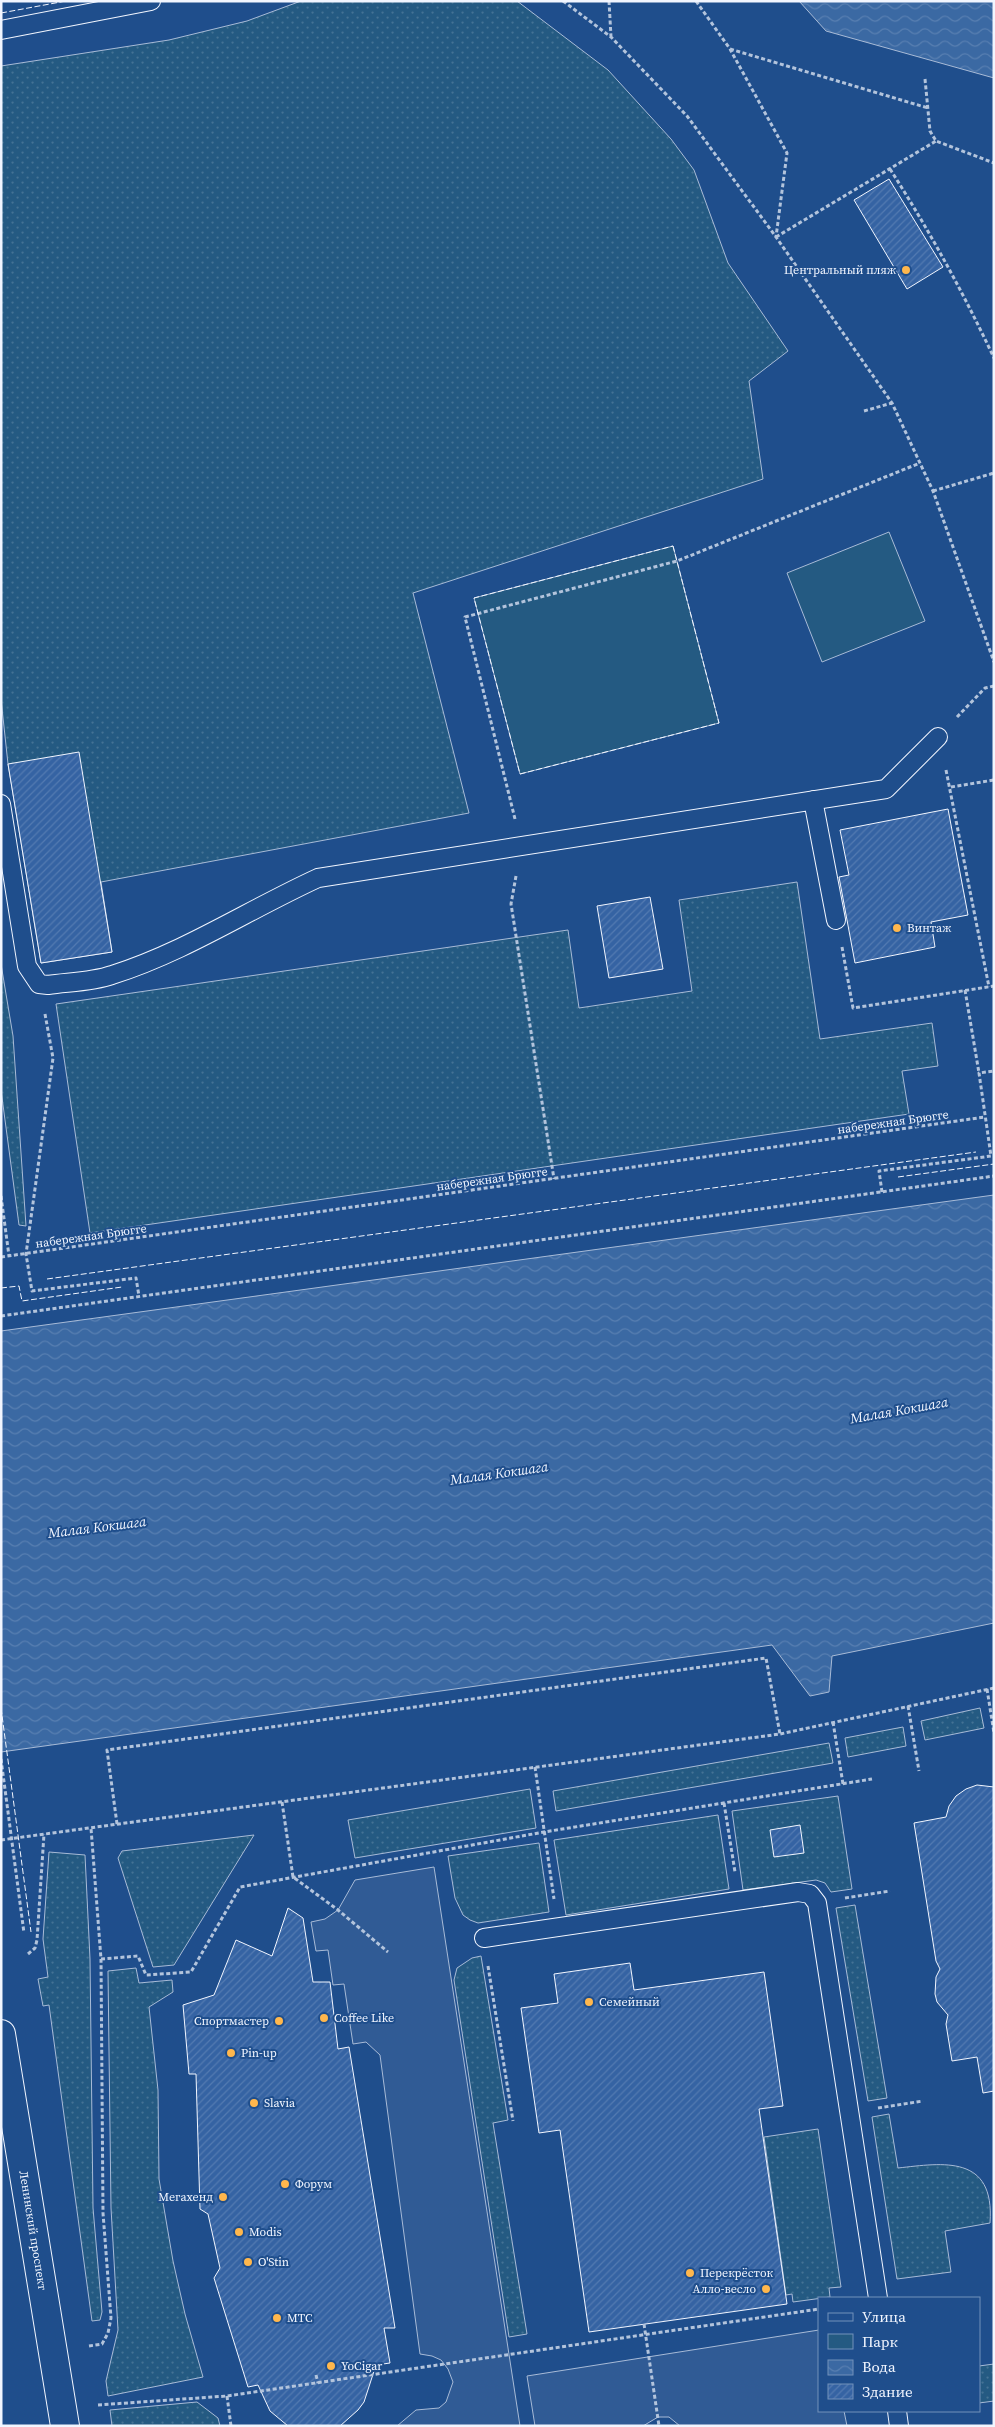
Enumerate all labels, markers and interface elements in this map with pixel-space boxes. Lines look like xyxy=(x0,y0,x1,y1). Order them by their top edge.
place label: Центральный пляж xyxy=(784,262,896,278)
marker: Центральный пляж xyxy=(900,264,912,276)
place label: Винтаж xyxy=(907,920,951,936)
marker: Винтаж xyxy=(891,922,903,934)
street label: набережная Брюгге xyxy=(836,1106,950,1138)
street label: набережная Брюгге xyxy=(435,1163,549,1195)
street label: набережная Брюгге xyxy=(34,1220,148,1252)
water label: Малая Кокшага xyxy=(847,1391,950,1429)
water label: Малая Кокшага xyxy=(448,1456,550,1490)
water label: Малая Кокшага xyxy=(46,1511,148,1543)
place label: Семейный xyxy=(599,1994,660,2010)
marker: Семейный xyxy=(583,1996,595,2008)
place label: Coffee Like xyxy=(334,2010,394,2026)
marker: Coffee Like xyxy=(318,2012,330,2024)
place label: Спортмастер xyxy=(194,2013,269,2029)
marker: Спортмастер xyxy=(273,2015,285,2027)
place label: Pin-up xyxy=(241,2045,277,2061)
marker: Pin-up xyxy=(225,2047,237,2059)
place label: Slavia xyxy=(264,2095,296,2111)
marker: Slavia xyxy=(248,2097,260,2109)
street label: Ленинский проспект xyxy=(15,2169,51,2292)
place label: Форум xyxy=(295,2176,332,2192)
marker: Форум xyxy=(279,2178,291,2190)
place label: Мегахенд xyxy=(158,2189,213,2205)
marker: Мегахенд xyxy=(217,2191,229,2203)
place label: Modis xyxy=(249,2224,282,2240)
marker: Modis xyxy=(233,2226,245,2238)
place label: O'Stin xyxy=(258,2254,289,2270)
marker: O'Stin xyxy=(242,2256,254,2268)
place label: Перекрёсток xyxy=(700,2265,773,2281)
marker: Перекрёсток xyxy=(684,2267,696,2279)
place label: Алло-весло xyxy=(693,2281,756,2297)
marker: Алло-весло xyxy=(760,2283,772,2295)
legend xyxy=(818,2297,980,2412)
text: Улица xyxy=(862,2306,906,2327)
place label: МТС xyxy=(287,2310,313,2326)
marker: МТС xyxy=(271,2312,283,2324)
text: Парк xyxy=(862,2331,898,2352)
text: Вода xyxy=(862,2356,896,2377)
place label: YoCigar xyxy=(341,2358,382,2374)
marker: YoCigar xyxy=(325,2360,337,2372)
text: Здание xyxy=(862,2381,913,2402)

